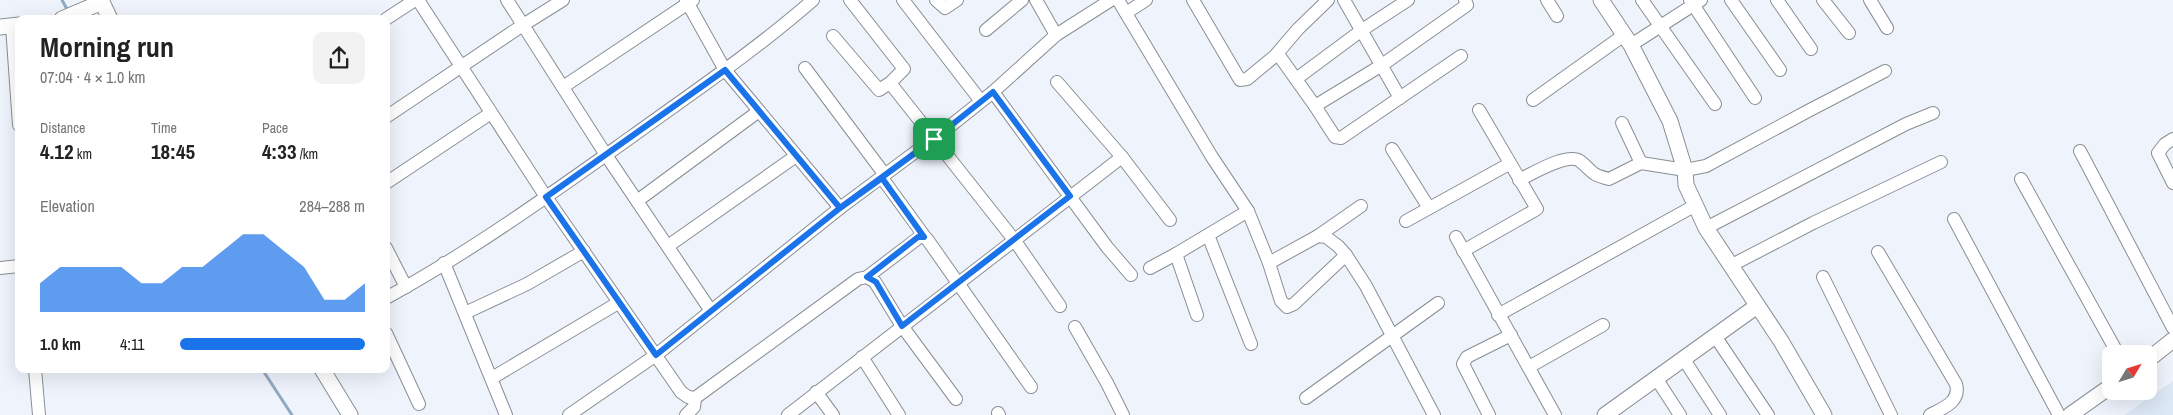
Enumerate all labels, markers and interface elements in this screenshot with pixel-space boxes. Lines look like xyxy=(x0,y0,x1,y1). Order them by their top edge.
text: Morning run xyxy=(40,28,174,66)
button: share xyxy=(313,32,365,84)
text: 07:04 · 4 × 1.0 km xyxy=(40,66,145,88)
pin xyxy=(913,118,955,160)
text: Distance xyxy=(40,119,85,137)
text: Time xyxy=(151,119,177,137)
text: Pace xyxy=(262,119,288,137)
icon: arrive xyxy=(920,125,948,153)
text: 4.12 xyxy=(40,137,74,166)
text: 18:45 xyxy=(151,137,195,166)
text: 4:33 xyxy=(262,137,296,166)
text: km xyxy=(74,145,92,163)
text: /km xyxy=(296,145,318,163)
text: Elevation xyxy=(40,195,95,217)
text: 284–288 m xyxy=(299,195,365,217)
text: 1.0 km xyxy=(40,333,81,355)
text: 4:11 xyxy=(120,333,145,355)
north arrow xyxy=(2102,345,2158,400)
map controls xyxy=(2102,345,2157,400)

